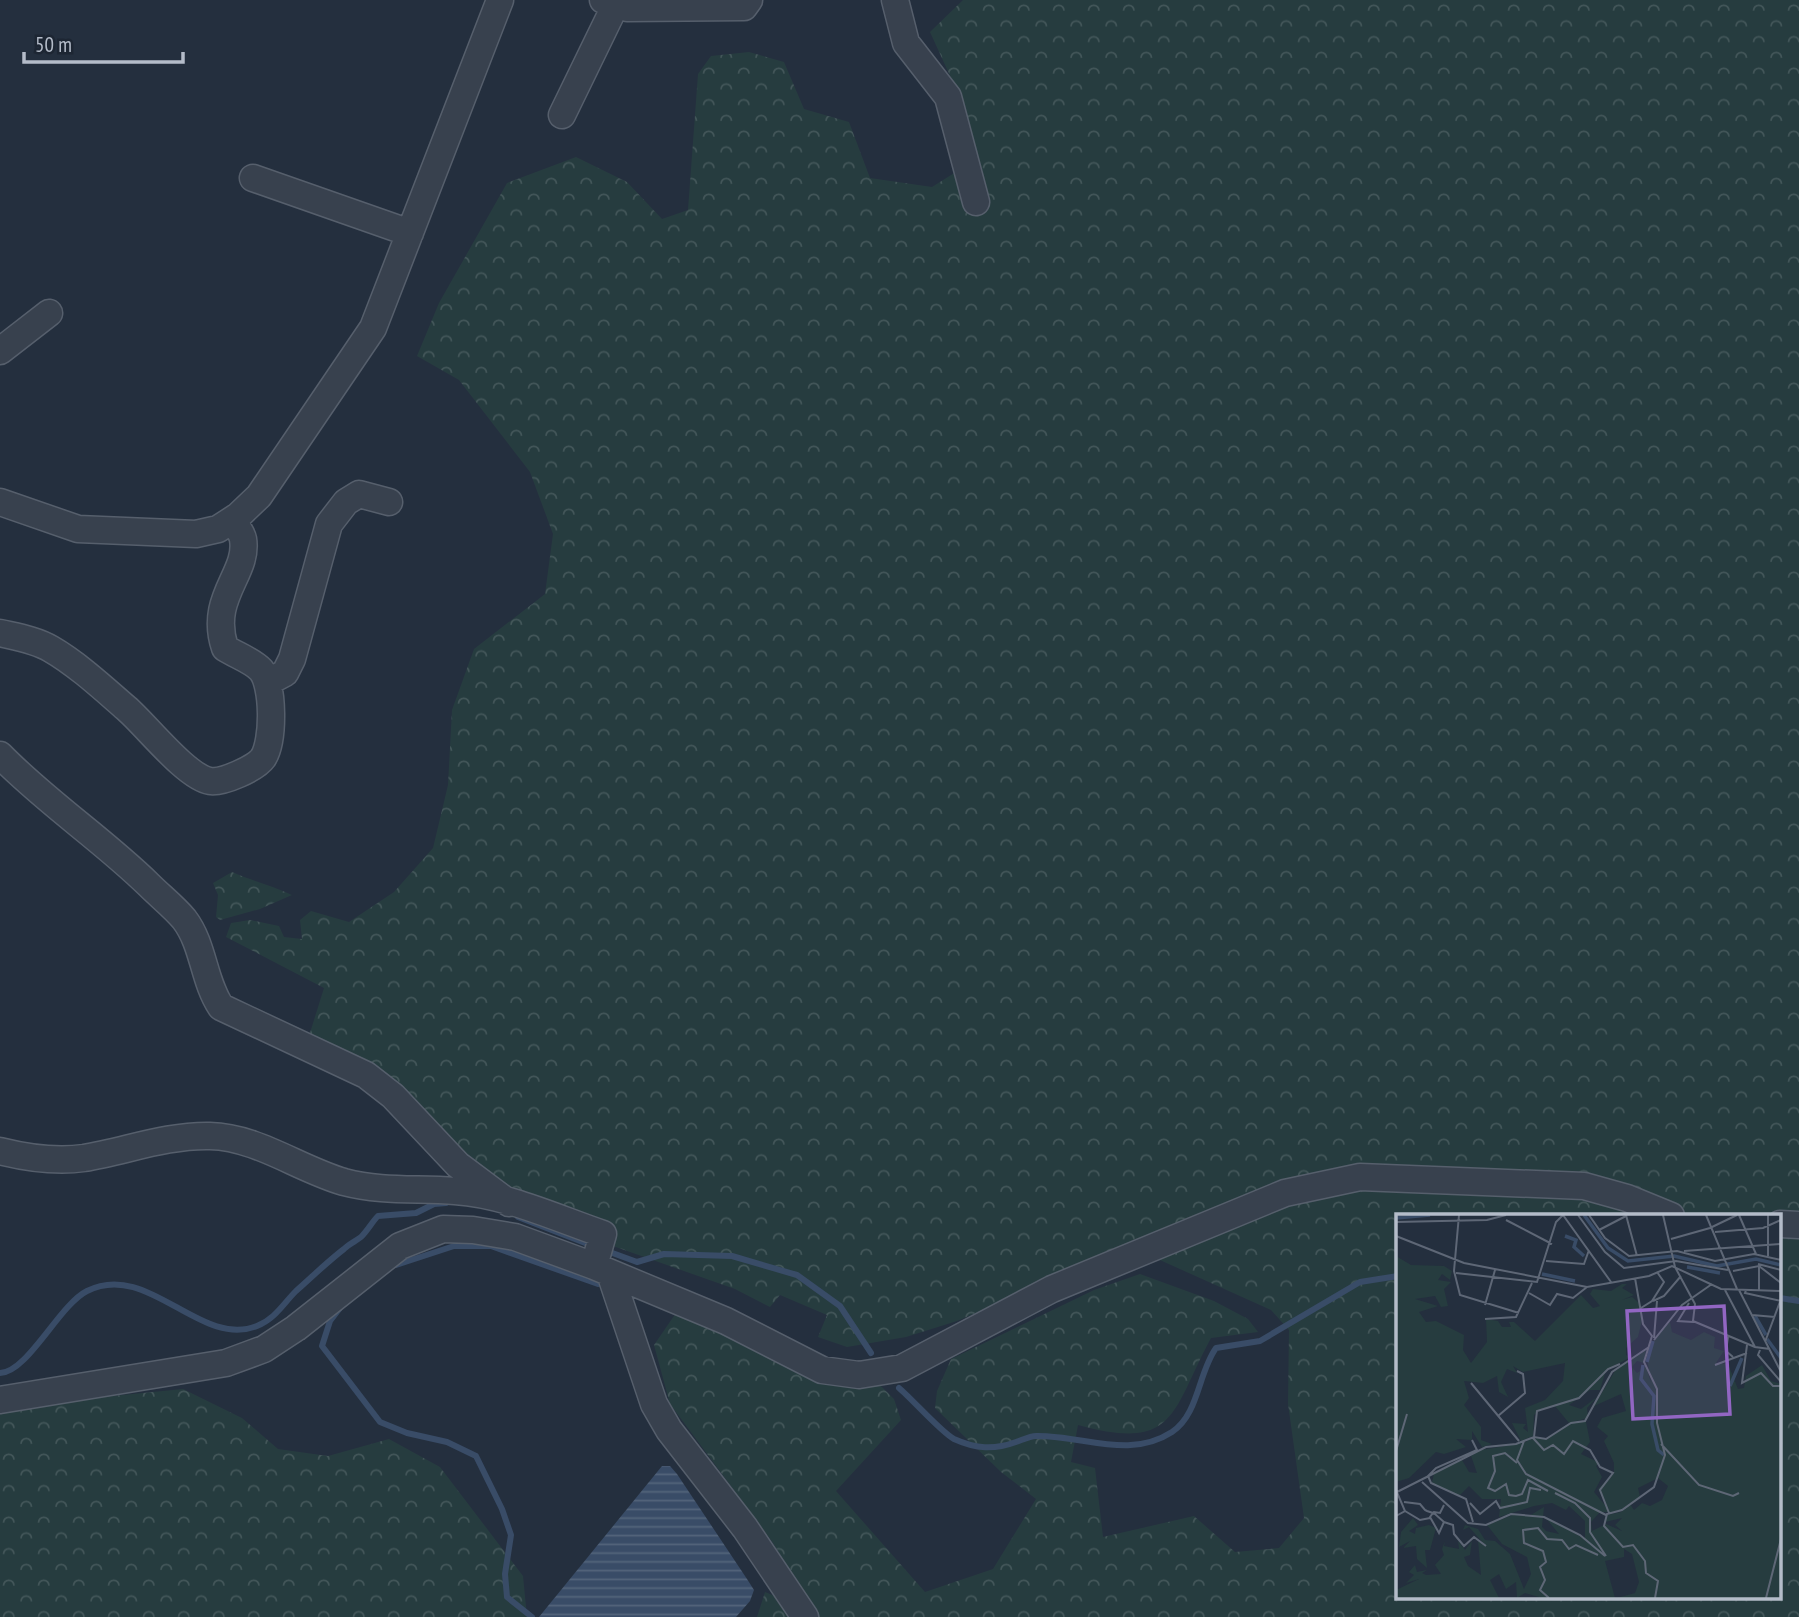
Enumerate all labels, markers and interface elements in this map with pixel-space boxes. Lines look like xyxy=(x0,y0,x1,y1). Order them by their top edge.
scale bar xyxy=(24,21,184,65)
text: 50 m xyxy=(35,31,72,58)
inset map xyxy=(1396,1214,1782,1600)

